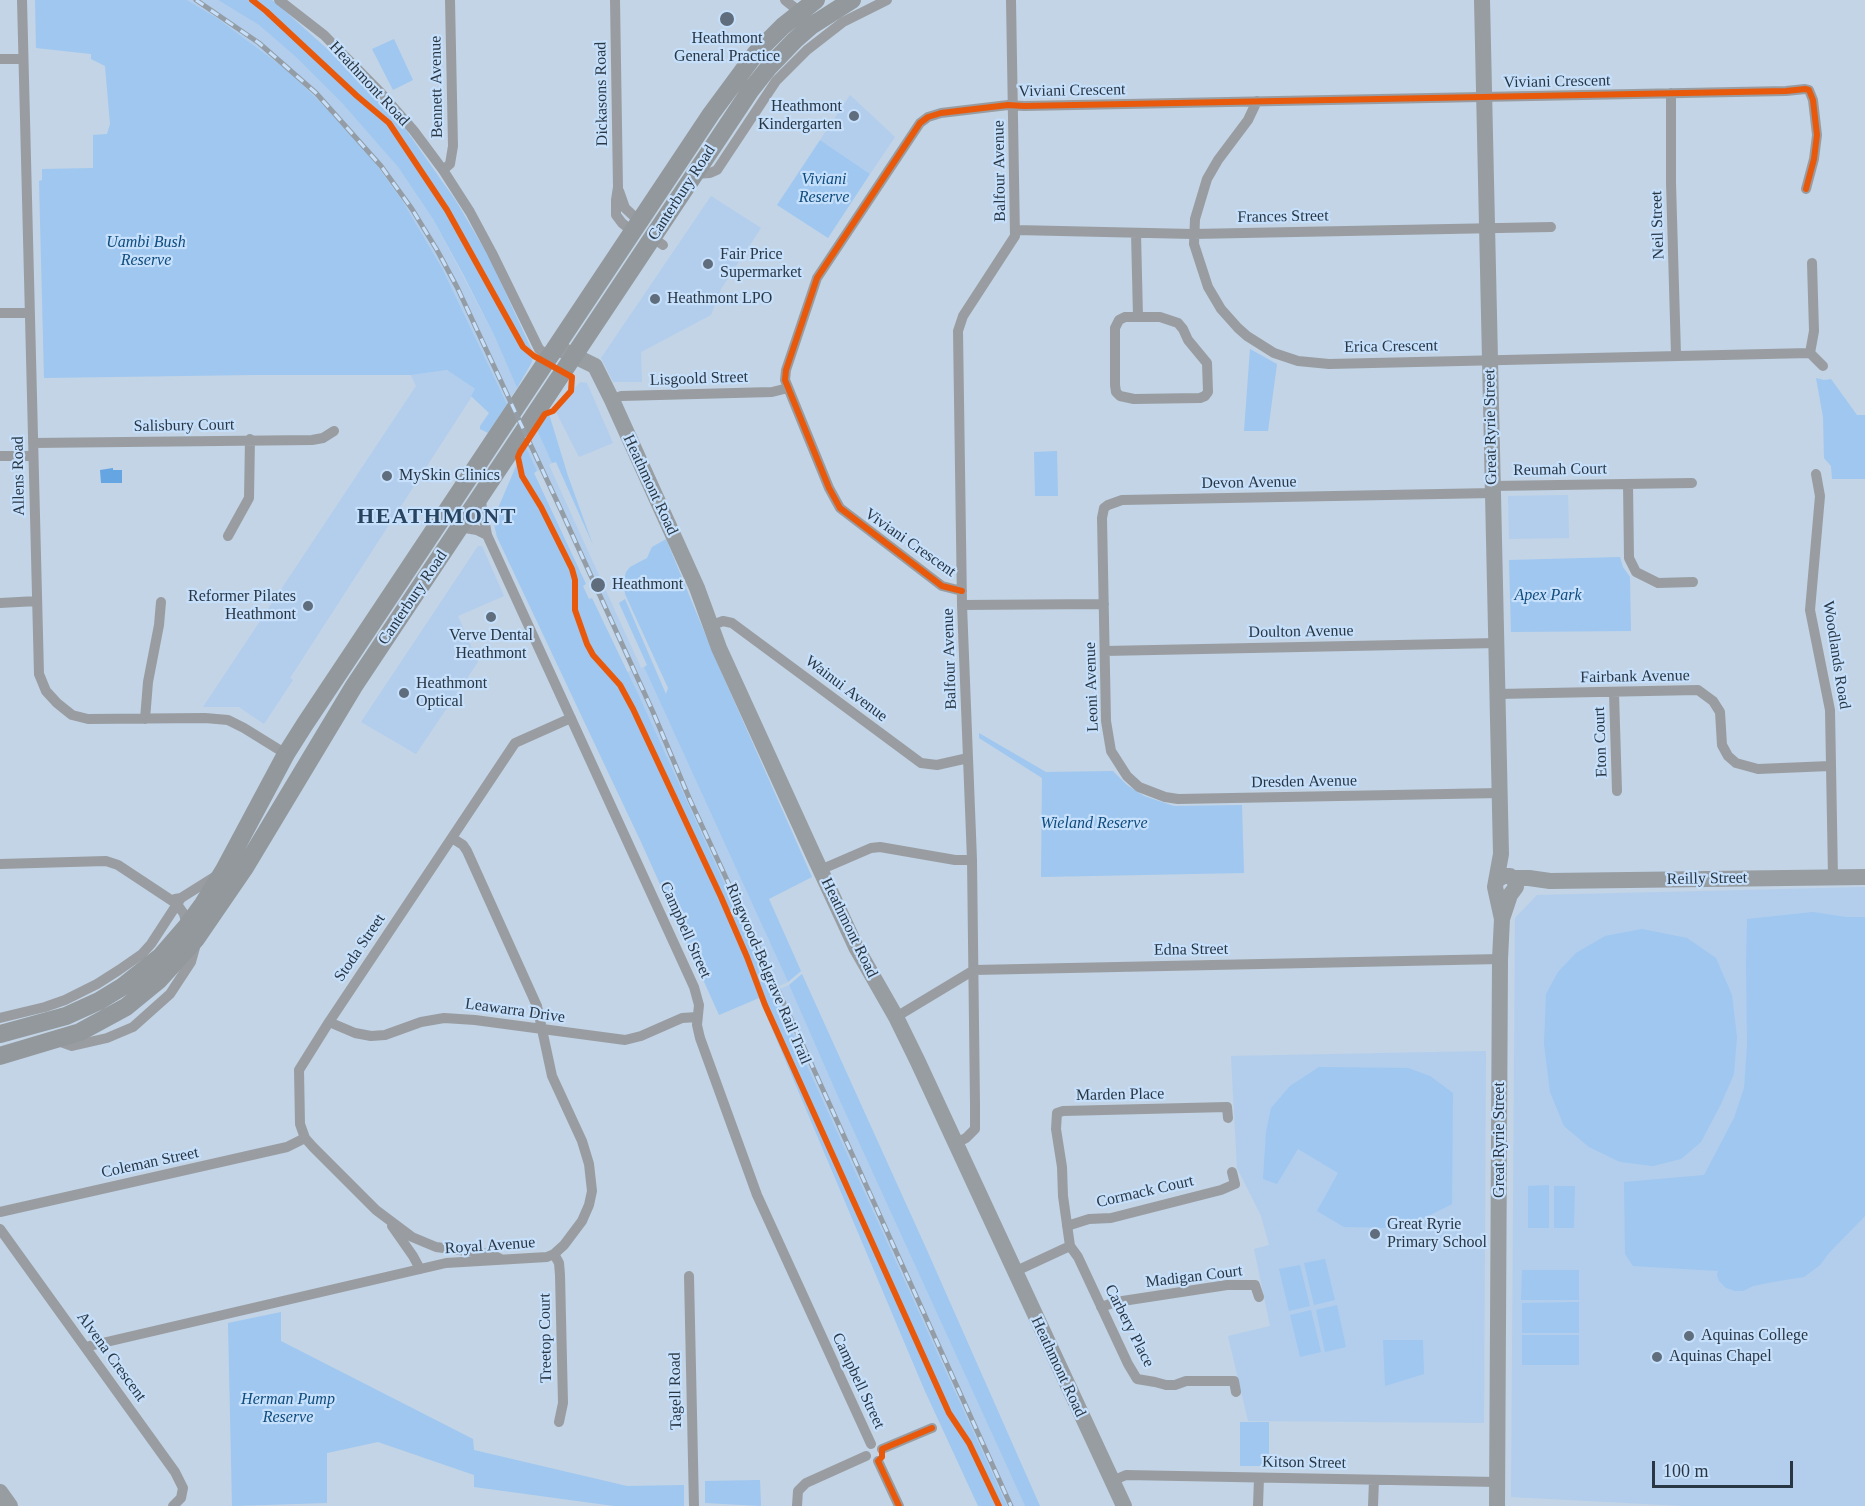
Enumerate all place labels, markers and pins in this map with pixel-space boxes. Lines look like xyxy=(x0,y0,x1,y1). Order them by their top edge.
marker: Heathmont General Practice xyxy=(718,10,736,28)
place label: Heathmont General Practice xyxy=(674,29,780,67)
place label: Heathmont Kindergarten xyxy=(758,97,842,135)
marker: Heathmont Kindergarten xyxy=(847,109,861,123)
place label: Fair Price Supermarket xyxy=(720,245,802,283)
marker: Fair Price Supermarket xyxy=(701,257,715,271)
place label: Heathmont LPO xyxy=(667,289,772,309)
marker: Heathmont LPO xyxy=(648,292,662,306)
place label: MySkin Clinics xyxy=(399,466,500,486)
marker: MySkin Clinics xyxy=(380,469,394,483)
place label: Heathmont xyxy=(612,575,683,595)
marker: Heathmont xyxy=(589,576,607,594)
place label: Reformer Pilates Heathmont xyxy=(188,587,296,625)
marker: Reformer Pilates Heathmont xyxy=(301,599,315,613)
marker: Verve Dental Heathmont xyxy=(484,610,498,624)
place label: Verve Dental Heathmont xyxy=(449,626,533,664)
place label: Heathmont Optical xyxy=(416,674,487,712)
marker: Heathmont Optical xyxy=(397,686,411,700)
place label: Great Ryrie Primary School xyxy=(1387,1215,1487,1253)
marker: Great Ryrie Primary School xyxy=(1368,1227,1382,1241)
place label: Aquinas College xyxy=(1701,1326,1808,1346)
marker: Aquinas College xyxy=(1682,1329,1696,1343)
place label: Aquinas Chapel xyxy=(1669,1347,1772,1367)
marker: Aquinas Chapel xyxy=(1650,1350,1664,1364)

